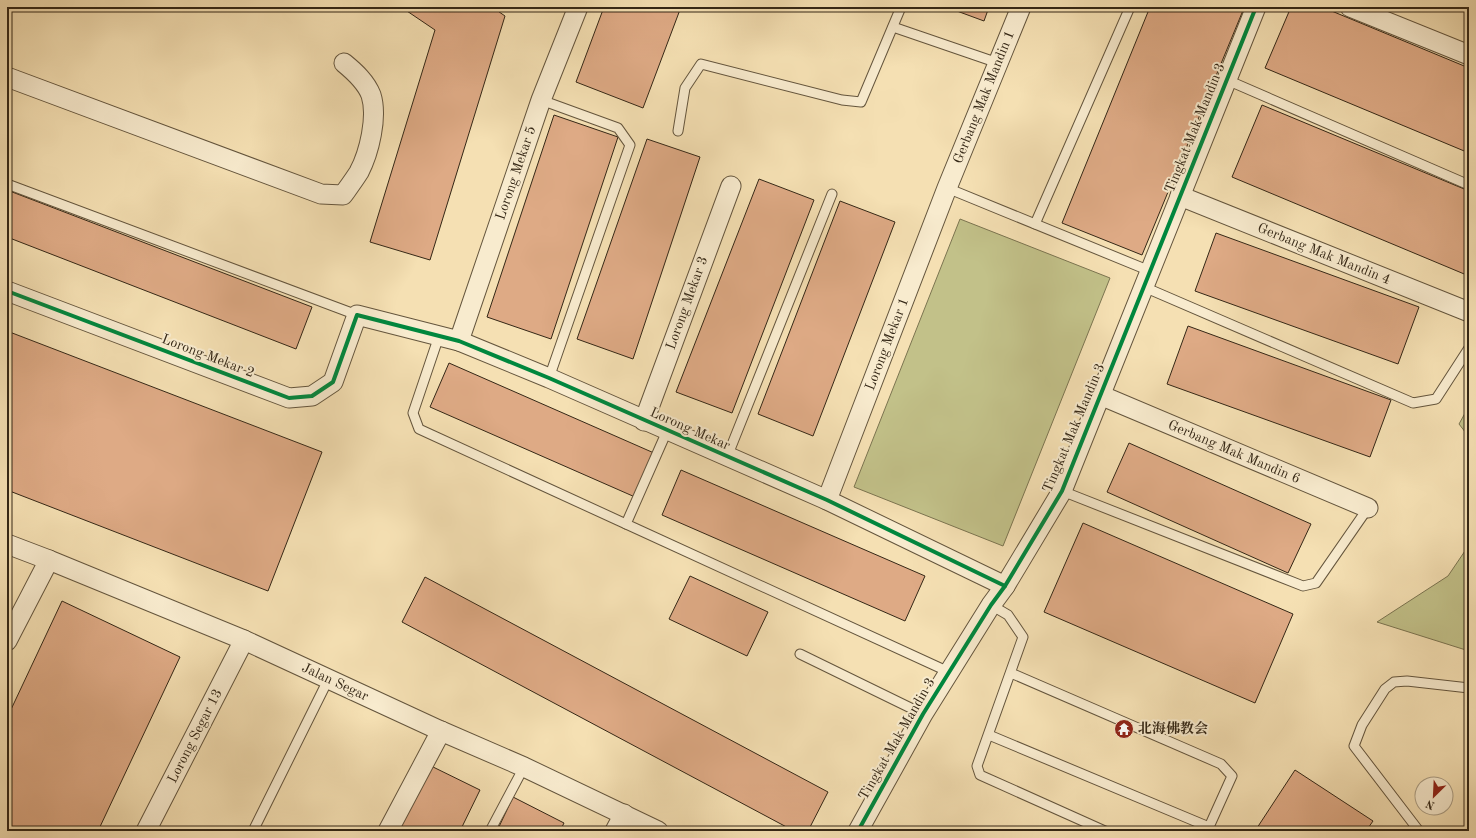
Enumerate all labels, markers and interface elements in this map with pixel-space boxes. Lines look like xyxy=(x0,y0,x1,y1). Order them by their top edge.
street label: Gerbang Mak Mandin 1 xyxy=(951,28,1017,166)
street label: Tingkat Mak Mandin 3 xyxy=(1163,61,1227,195)
street label: Lorong Mekar 5 xyxy=(493,124,539,222)
street label: Gerbang Mak Mandin 4 xyxy=(1255,221,1393,287)
street label: Lorong Mekar 3 xyxy=(664,254,710,352)
street label: Lorong Mekar 1 xyxy=(863,296,911,392)
street label: Lorong Mekar 2 xyxy=(160,332,256,380)
street label: Tingkat Mak Mandin 3 xyxy=(1040,361,1108,495)
street label: Lorong Mekar xyxy=(648,405,732,453)
street label: Gerbang Mak Mandin 6 xyxy=(1166,418,1302,486)
street label: Jalan Segar xyxy=(299,660,371,704)
street label: Tingkat Mak Mandin 3 xyxy=(856,675,938,803)
street label: Lorong Segar 13 xyxy=(165,687,225,785)
temple icon: 北海佛教会 xyxy=(1113,718,1135,740)
place label: 北海佛教会 xyxy=(1138,721,1208,736)
north arrow xyxy=(1414,776,1454,816)
text: N xyxy=(1424,797,1437,810)

